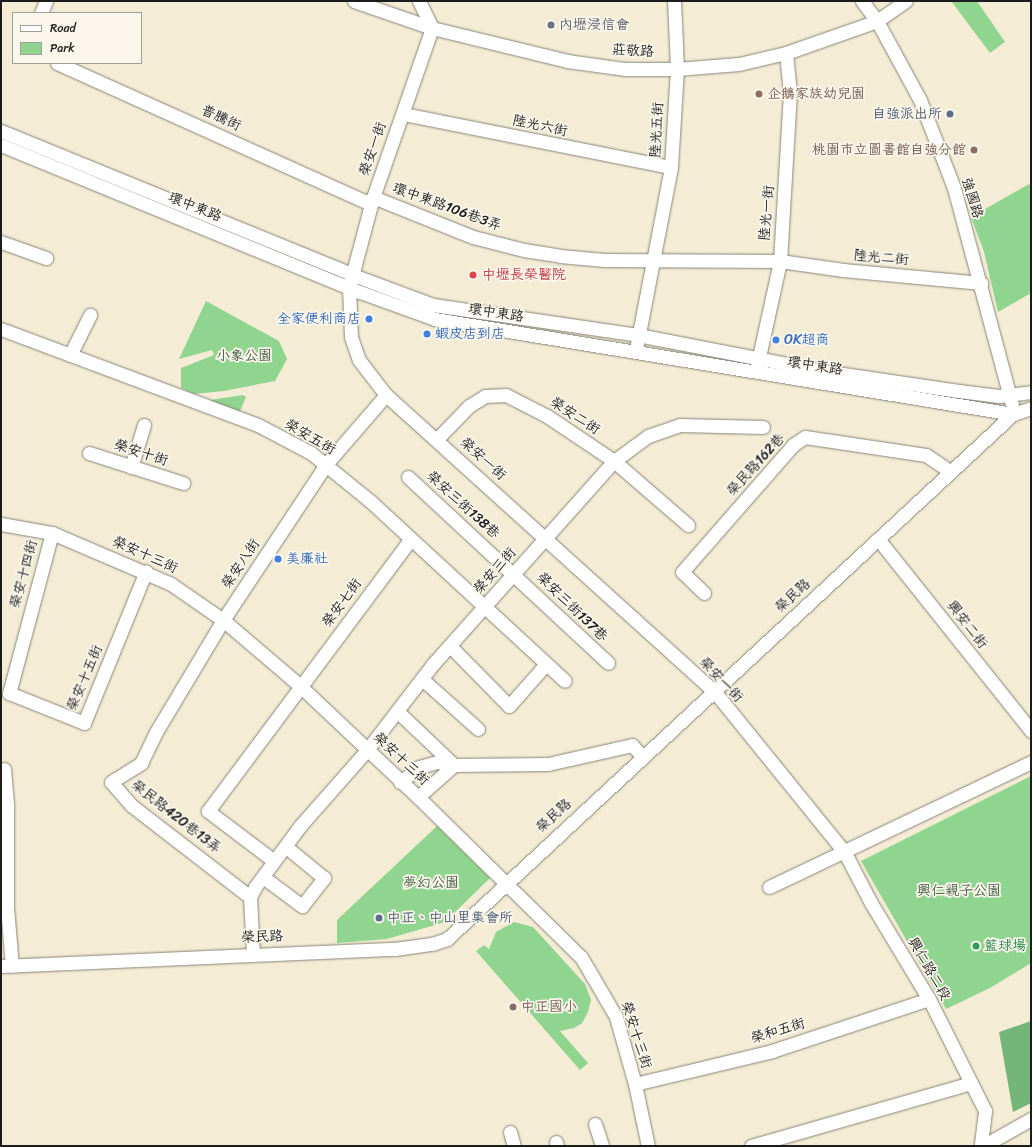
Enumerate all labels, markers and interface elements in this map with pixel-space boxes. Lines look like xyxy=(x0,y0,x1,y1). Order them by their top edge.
legend xyxy=(12,12,142,64)
text: Road xyxy=(50,17,76,39)
place label: 內壢浸信會 xyxy=(559,17,629,33)
marker: 內壢浸信會 xyxy=(546,20,556,30)
text: Park xyxy=(50,37,75,59)
street label: 莊敬路 xyxy=(612,42,654,60)
place label: 企鵝家族幼兒園 xyxy=(767,86,865,102)
marker: 企鵝家族幼兒園 xyxy=(754,89,764,99)
street label: 普騰街 xyxy=(198,102,244,134)
street label: 陸光五街 xyxy=(647,102,667,158)
place label: 自強派出所 xyxy=(872,106,942,122)
marker: 自強派出所 xyxy=(945,109,955,119)
street label: 陸光六街 xyxy=(511,112,569,140)
street label: 榮安一街 xyxy=(356,120,390,178)
place label: 桃園市立圖書館自強分館 xyxy=(812,142,966,158)
marker: 桃園市立圖書館自強分館 xyxy=(969,145,979,155)
street label: 強國路 xyxy=(958,175,986,221)
street label: 環中東路106巷3弄 xyxy=(390,180,504,234)
street label: 陸光一街 xyxy=(756,184,778,242)
street label: 環中東路 xyxy=(166,189,224,225)
street label: 陸光二街 xyxy=(852,247,910,269)
place label: 中壢長榮醫院 xyxy=(482,267,566,283)
marker: 中壢長榮醫院 xyxy=(467,269,479,281)
street label: 環中東路 xyxy=(467,300,525,326)
place label: 全家便利商店 xyxy=(277,311,361,327)
marker: 全家便利商店 xyxy=(364,314,374,324)
place label: 蝦皮店到店 xyxy=(435,326,505,342)
marker: 蝦皮店到店 xyxy=(422,329,432,339)
place label: OK超商 xyxy=(784,332,830,348)
marker: OK超商 xyxy=(771,335,781,345)
park label: 小象公園 xyxy=(216,348,272,364)
street label: 環中東路 xyxy=(786,353,844,379)
street label: 榮安二街 xyxy=(547,394,603,438)
street label: 榮安五街 xyxy=(282,416,338,458)
street label: 榮民路162巷 xyxy=(724,430,788,500)
street label: 榮安一街 xyxy=(457,434,509,484)
street label: 榮安十街 xyxy=(112,436,170,470)
street label: 榮安三街138巷 xyxy=(423,468,503,542)
street label: 榮安十三街 xyxy=(110,533,180,577)
street label: 榮安八街 xyxy=(218,536,264,592)
street label: 榮安十四街 xyxy=(7,538,41,610)
street label: 榮安三街 xyxy=(470,544,520,598)
place label: 美廉社 xyxy=(286,551,328,567)
marker: 美廉社 xyxy=(273,554,283,564)
street label: 榮安三街137巷 xyxy=(533,569,611,645)
street label: 榮安七街 xyxy=(319,575,365,631)
street label: 榮民路 xyxy=(772,576,814,616)
street label: 興安二街 xyxy=(943,598,991,652)
street label: 榮安十五街 xyxy=(64,643,106,713)
street label: 榮安一街 xyxy=(696,654,746,706)
street label: 榮安十三街 xyxy=(370,729,432,789)
street label: 榮民路420巷13弄 xyxy=(128,777,224,857)
street label: 榮民路 xyxy=(533,796,575,836)
park label: 夢幻公園 xyxy=(403,875,459,891)
park label: 興仁親子公園 xyxy=(917,883,1001,899)
place label: 中正、中山里集會所 xyxy=(387,910,513,926)
marker: 中正、中山里集會所 xyxy=(374,913,384,923)
street label: 榮民路 xyxy=(241,928,283,946)
street label: 興仁路二段 xyxy=(904,934,954,1004)
place label: 籃球場 xyxy=(984,938,1026,954)
marker: 籃球場 xyxy=(971,941,981,951)
place label: 中正國小 xyxy=(521,999,577,1015)
street label: 榮安十三街 xyxy=(617,999,655,1071)
marker: 中正國小 xyxy=(508,1002,518,1012)
street label: 榮和五街 xyxy=(749,1015,807,1047)

